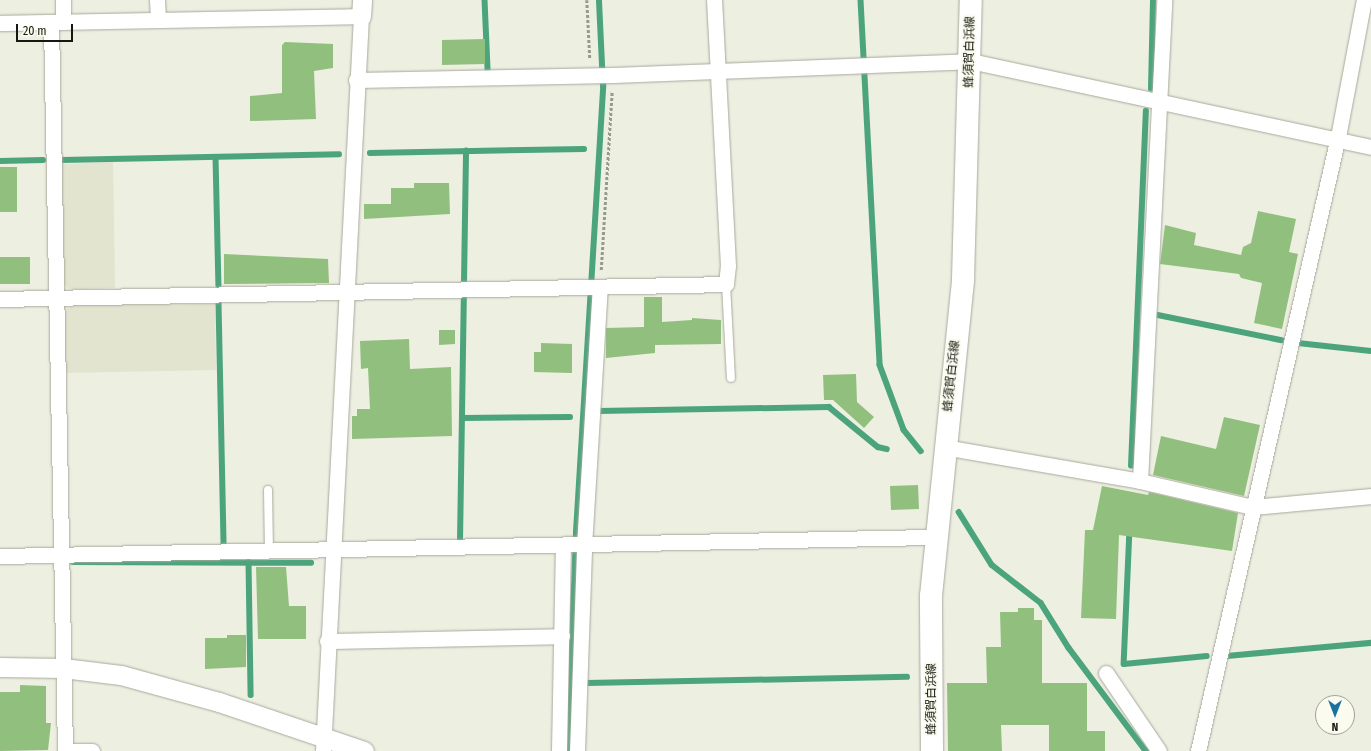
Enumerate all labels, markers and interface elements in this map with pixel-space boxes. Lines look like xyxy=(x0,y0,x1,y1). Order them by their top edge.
scale bar xyxy=(18,16,75,42)
street label: 蜂須賀白浜線 xyxy=(962,16,978,88)
text: 20 m xyxy=(23,24,47,38)
street label: 蜂須賀白浜線 xyxy=(941,339,963,413)
street label: 蜂須賀白浜線 xyxy=(925,663,939,735)
north arrow xyxy=(1315,695,1355,735)
text: N xyxy=(1332,720,1338,733)

